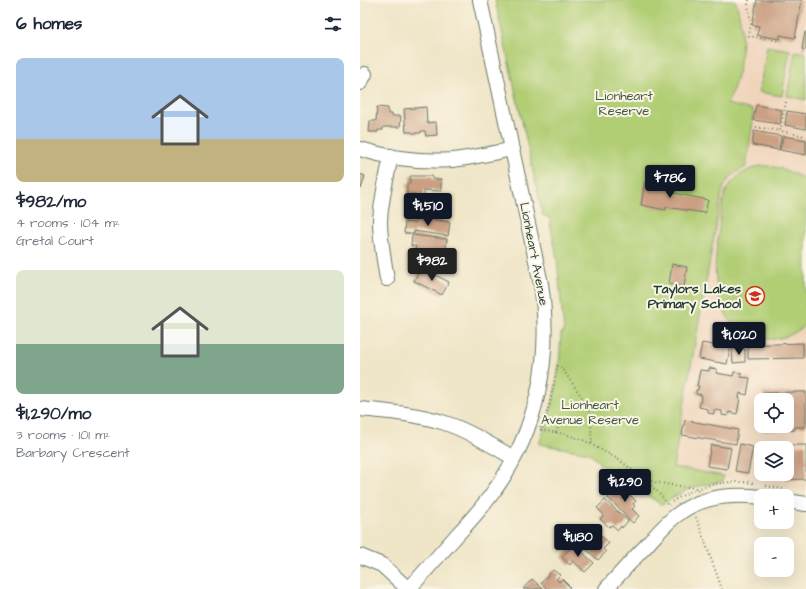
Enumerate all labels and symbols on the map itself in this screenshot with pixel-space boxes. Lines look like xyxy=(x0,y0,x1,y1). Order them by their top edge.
park label: Lionheart Reserve xyxy=(595,87,653,120)
pin: $786 xyxy=(646,165,694,199)
pin: $1,510 xyxy=(395,193,461,227)
street label: Lionheart Avenue xyxy=(515,201,553,307)
pin: $982 xyxy=(408,248,456,282)
place label: Taylors Lakes Primary School xyxy=(648,280,741,314)
school or university icon: Taylors Lakes Primary School xyxy=(744,285,766,307)
pin: $1,020 xyxy=(706,322,772,356)
park label: Lionheart Avenue Reserve xyxy=(541,396,639,429)
pin: $1,290 xyxy=(592,469,658,503)
pin: $1,180 xyxy=(545,524,611,558)

